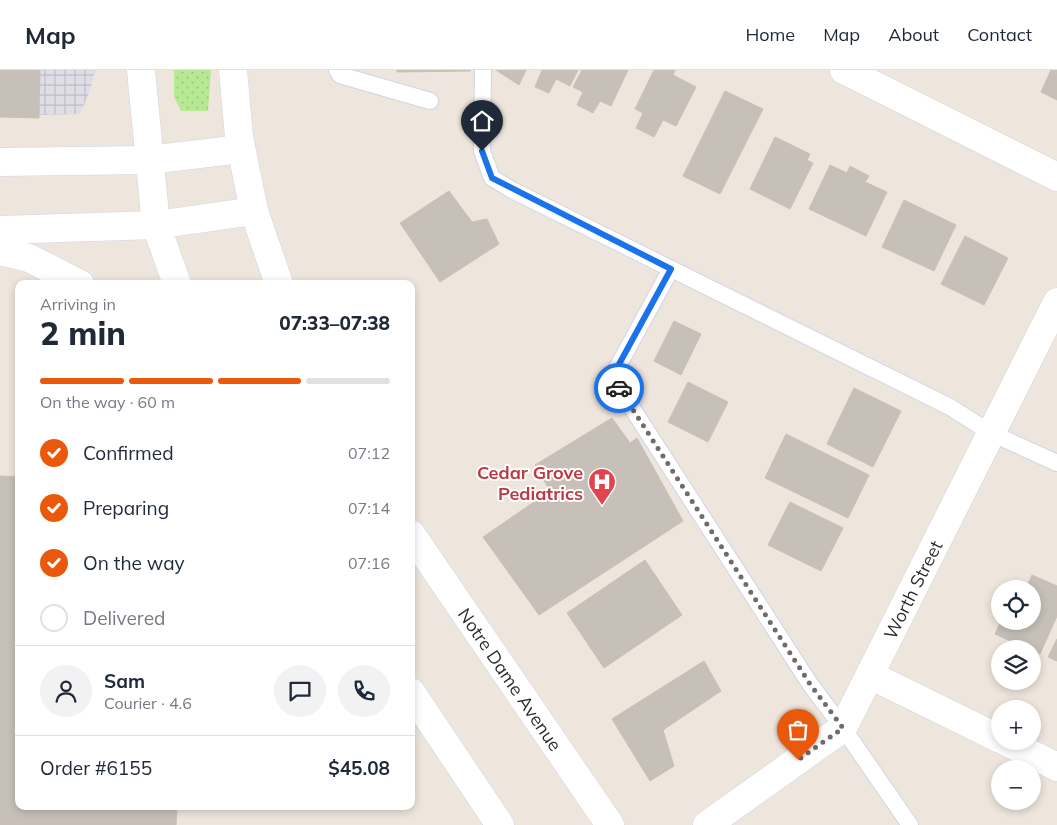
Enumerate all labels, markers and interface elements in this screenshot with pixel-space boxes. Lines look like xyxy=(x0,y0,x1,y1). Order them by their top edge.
text: Map xyxy=(25,20,76,50)
text: Home xyxy=(745,23,795,46)
text: Map xyxy=(823,23,860,46)
text: About xyxy=(888,23,939,46)
text: Contact xyxy=(967,23,1032,46)
pin xyxy=(461,100,503,151)
icon: home xyxy=(468,107,496,135)
text: Arriving in xyxy=(40,294,116,314)
text: 07:33–07:38 xyxy=(279,311,390,335)
text: 2 min xyxy=(40,313,126,353)
courier xyxy=(594,363,644,413)
icon: car xyxy=(605,374,633,402)
text: On the way · 60 m xyxy=(40,392,175,412)
icon: check xyxy=(40,439,68,467)
text: Confirmed xyxy=(83,441,174,465)
text: 07:12 xyxy=(348,443,390,463)
place label: Cedar Grove Pediatrics xyxy=(477,461,583,505)
hospital icon: Cedar Grove Pediatrics xyxy=(587,467,617,506)
icon: check xyxy=(40,494,68,522)
text: Preparing xyxy=(83,496,169,520)
text: 07:14 xyxy=(348,498,390,518)
street label: Worth Street xyxy=(878,536,947,643)
icon: check xyxy=(40,549,68,577)
text: On the way xyxy=(83,551,185,575)
text: 07:16 xyxy=(348,553,390,573)
map controls xyxy=(991,580,1041,810)
button: locate xyxy=(991,580,1041,630)
street label: Notre Dame Avenue xyxy=(453,603,567,755)
text: Delivered xyxy=(83,606,165,630)
button: layers xyxy=(991,640,1041,690)
button: person xyxy=(40,665,92,717)
button: chat xyxy=(274,665,326,717)
button: phone xyxy=(338,665,390,717)
text: Sam xyxy=(104,669,145,693)
text: Courier · 4.6 xyxy=(104,693,192,713)
button: + xyxy=(991,700,1041,750)
pin xyxy=(777,709,819,760)
icon: bag xyxy=(784,716,812,744)
text: Order #6155 xyxy=(40,756,152,780)
text: $45.08 xyxy=(328,756,390,780)
button: − xyxy=(991,760,1041,810)

